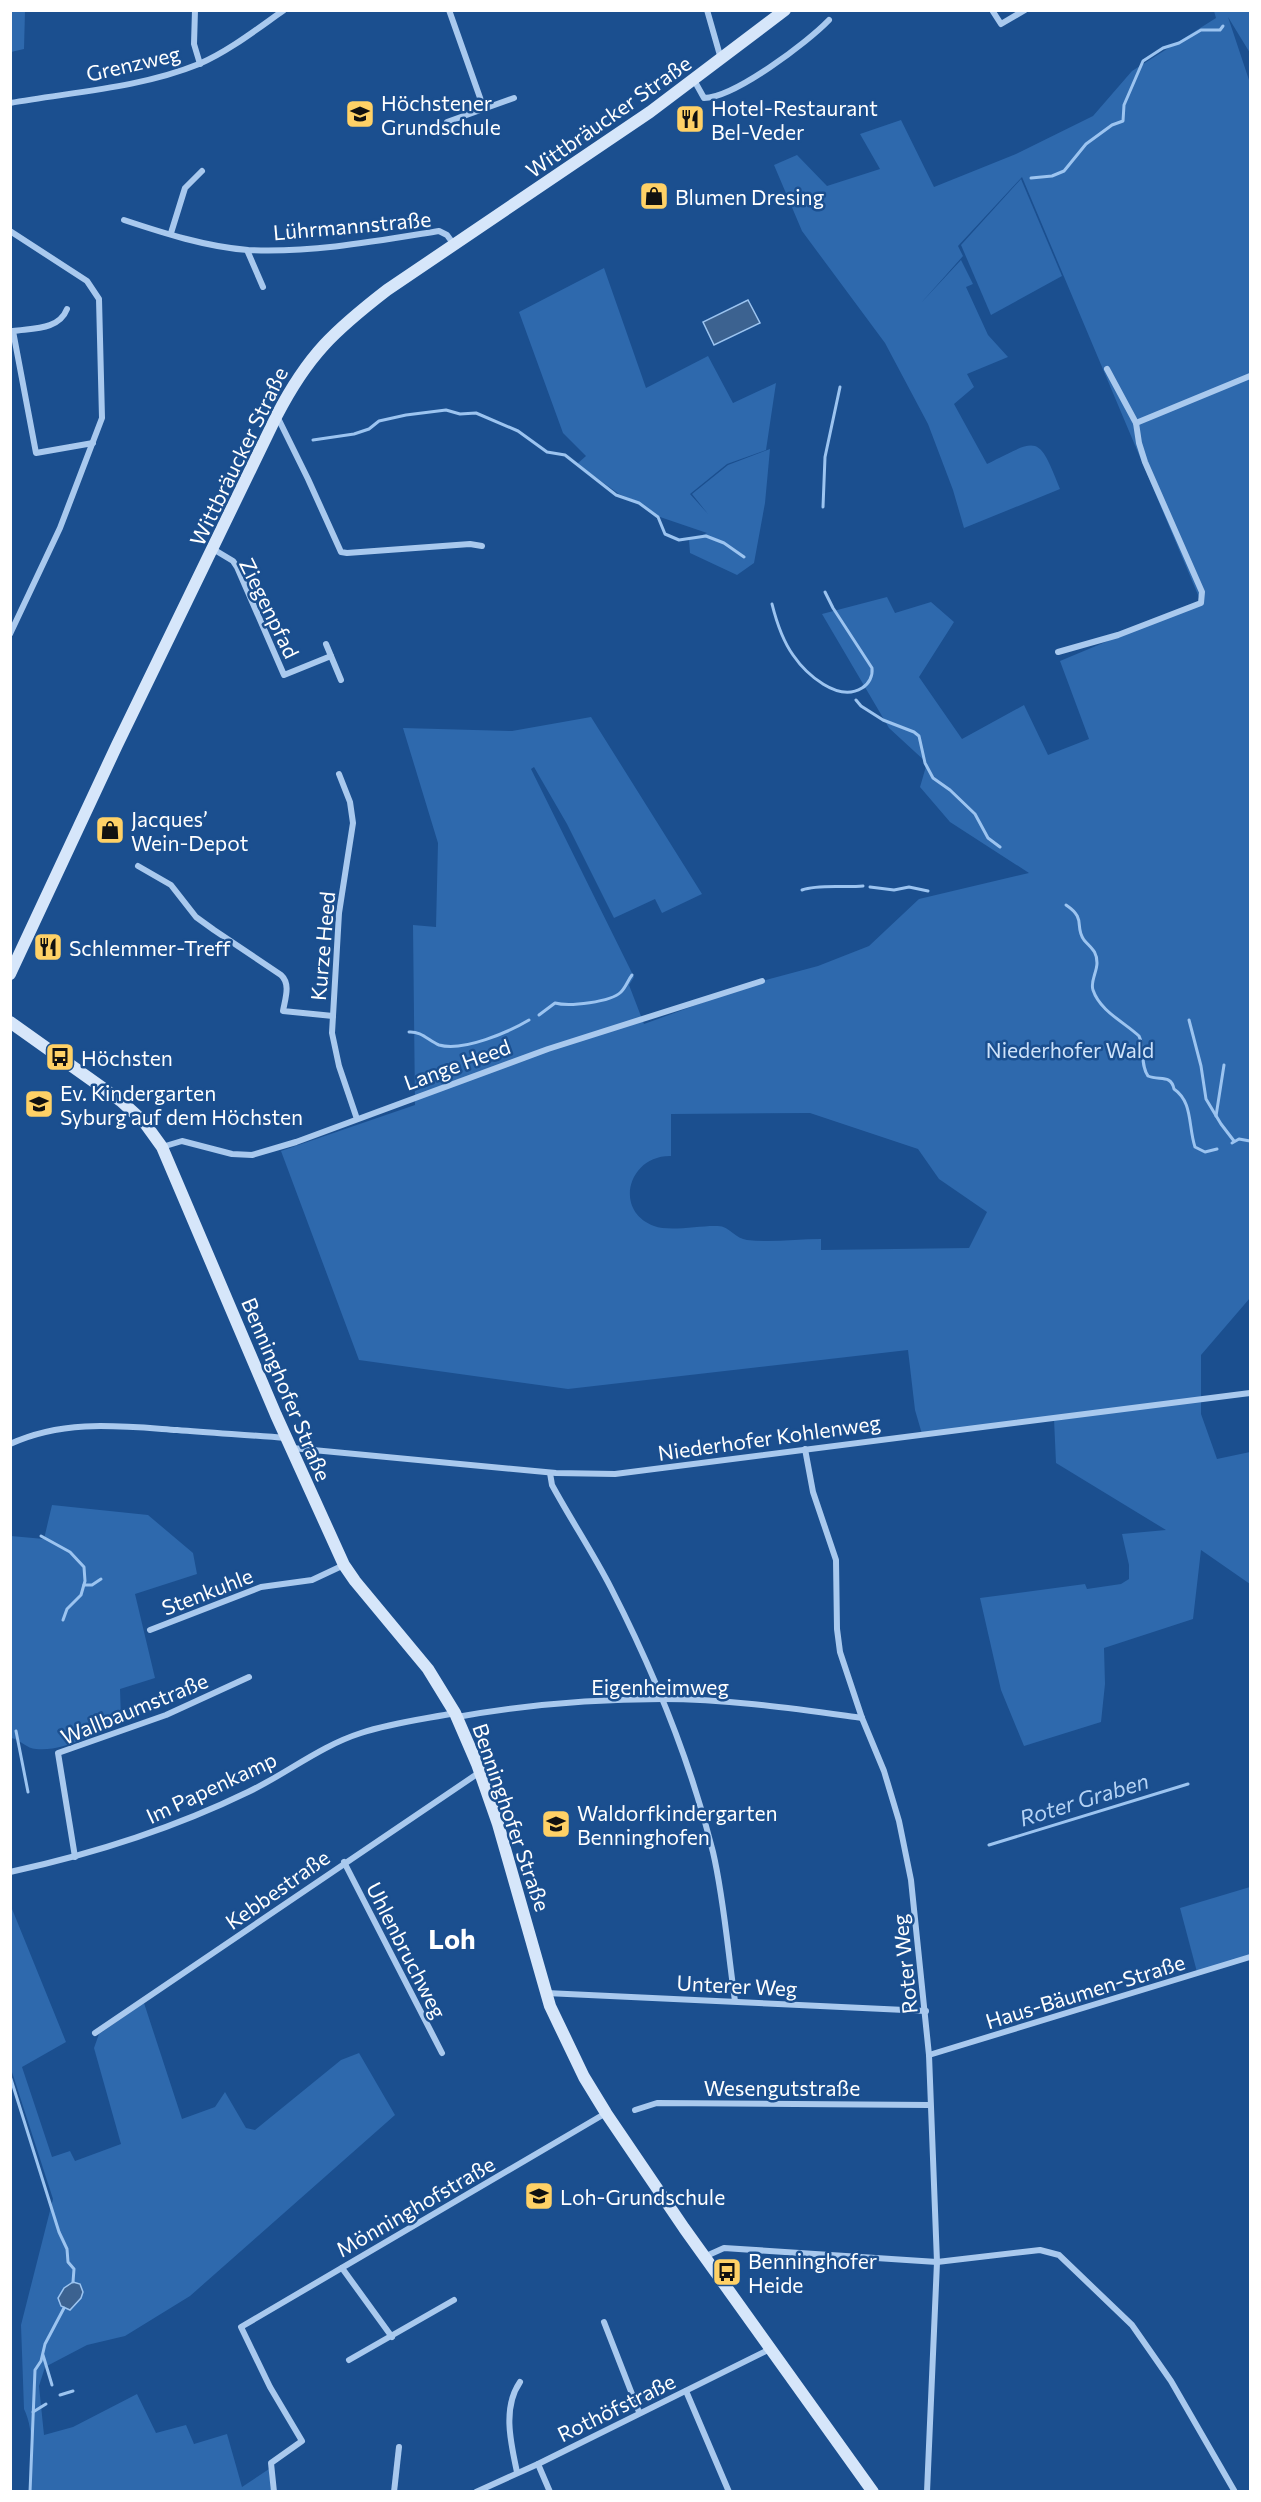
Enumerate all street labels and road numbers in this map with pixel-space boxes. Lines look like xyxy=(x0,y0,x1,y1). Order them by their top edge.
street label: Grenzweg xyxy=(83,40,183,86)
street label: Wittbräucker Straße xyxy=(521,50,695,182)
street label: Lührmannstraße xyxy=(272,206,432,244)
street label: Wittbräucker Straße xyxy=(184,363,292,549)
street label: Ziegenpfad xyxy=(235,554,305,662)
street label: Kurze Heed xyxy=(305,890,339,1002)
street label: Lange Heed xyxy=(400,1033,514,1095)
street label: Benninghofer Straße xyxy=(237,1293,337,1485)
street label: Niederhofer Kohlenweg xyxy=(656,1409,882,1465)
street label: Stenkuhle xyxy=(158,1562,256,1620)
street label: Wallbaumstraße xyxy=(57,1667,211,1749)
street label: Eigenheimweg xyxy=(591,1674,729,1699)
street label: Benninghofer Straße xyxy=(468,1720,556,1914)
street label: Im Papenkamp xyxy=(142,1746,280,1828)
street label: Kebbestraße xyxy=(220,1844,334,1934)
street label: Uhlenbruchweg xyxy=(362,1878,452,2022)
street label: Roter Weg xyxy=(886,1913,922,2015)
street label: Haus-Bäumen-Straße xyxy=(982,1949,1188,2033)
street label: Unterer Weg xyxy=(676,1969,798,2001)
street label: Wesengutstraße xyxy=(704,2075,860,2100)
street label: Mönninghofstraße xyxy=(331,2150,499,2262)
street label: Rothöfstraße xyxy=(553,2368,679,2446)

